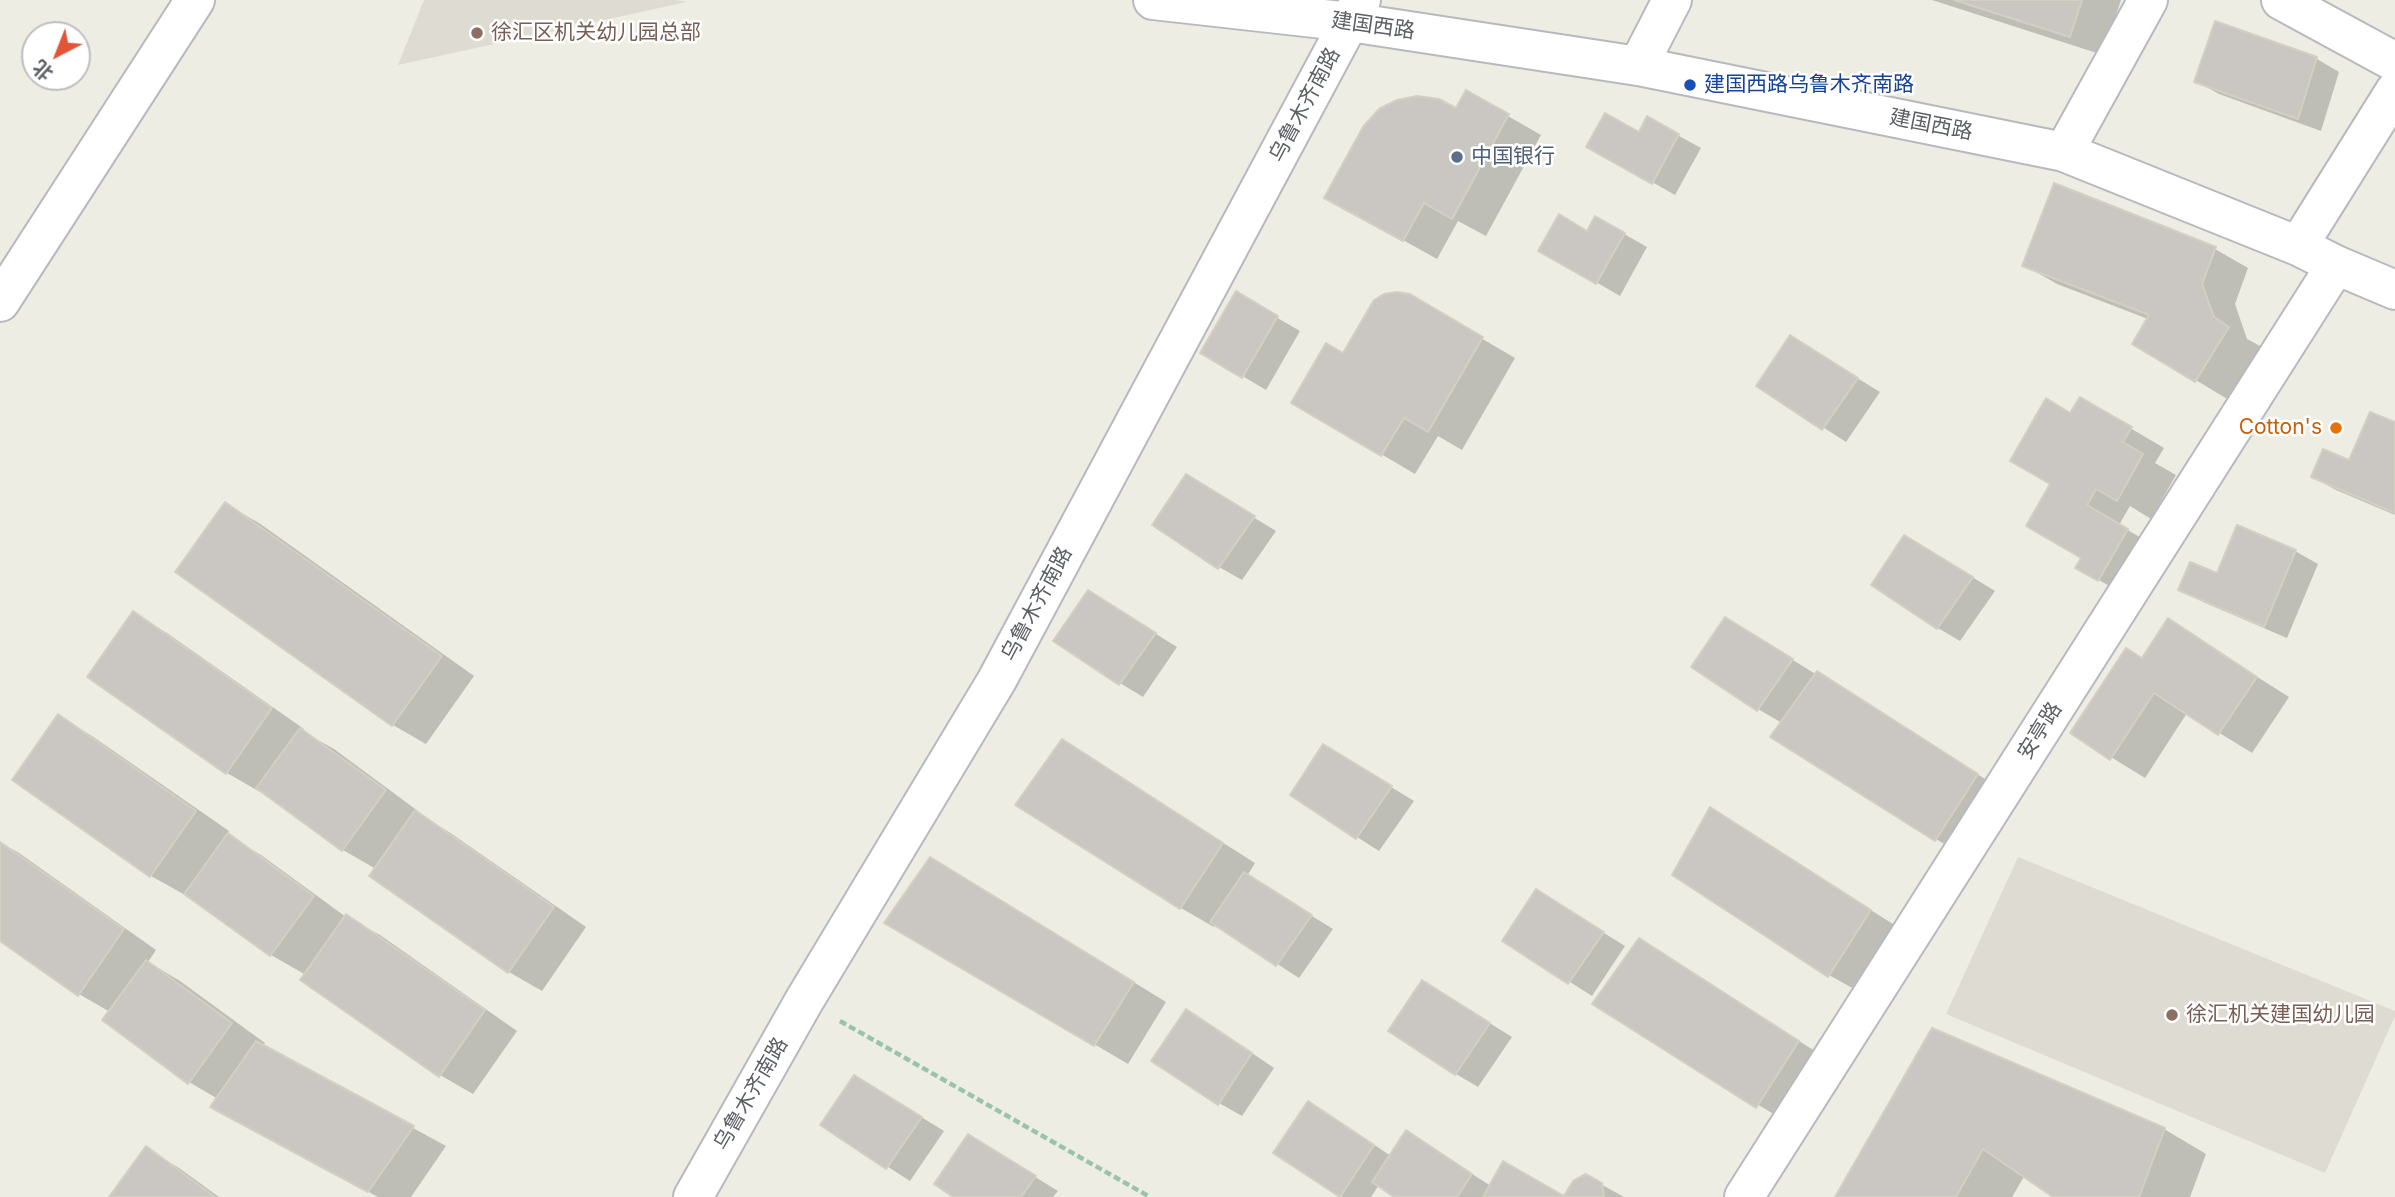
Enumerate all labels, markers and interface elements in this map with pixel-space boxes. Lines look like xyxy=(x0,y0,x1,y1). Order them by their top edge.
street label: 建国西路 xyxy=(1330,8,1416,44)
place label: 徐汇区机关幼儿园总部 xyxy=(491,20,701,46)
north arrow xyxy=(21,21,91,91)
marker: 徐汇区机关幼儿园总部 xyxy=(469,25,485,41)
street label: 乌鲁木齐南路 xyxy=(1264,43,1346,167)
text: 北 xyxy=(28,56,58,85)
place label: 建国西路乌鲁木齐南路 xyxy=(1704,72,1914,98)
marker: 建国西路乌鲁木齐南路 xyxy=(1682,77,1698,93)
street label: 建国西路 xyxy=(1887,105,1975,145)
place label: 中国银行 xyxy=(1471,144,1555,170)
marker: 中国银行 xyxy=(1449,149,1465,165)
place label: Cotton's xyxy=(2239,415,2322,441)
marker: Cotton's xyxy=(2328,420,2344,436)
street label: 乌鲁木齐南路 xyxy=(996,542,1078,666)
street label: 安亭路 xyxy=(2013,698,2067,764)
place label: 徐汇机关建国幼儿园 xyxy=(2186,1002,2375,1028)
marker: 徐汇机关建国幼儿园 xyxy=(2164,1007,2180,1023)
street label: 乌鲁木齐南路 xyxy=(709,1033,793,1155)

